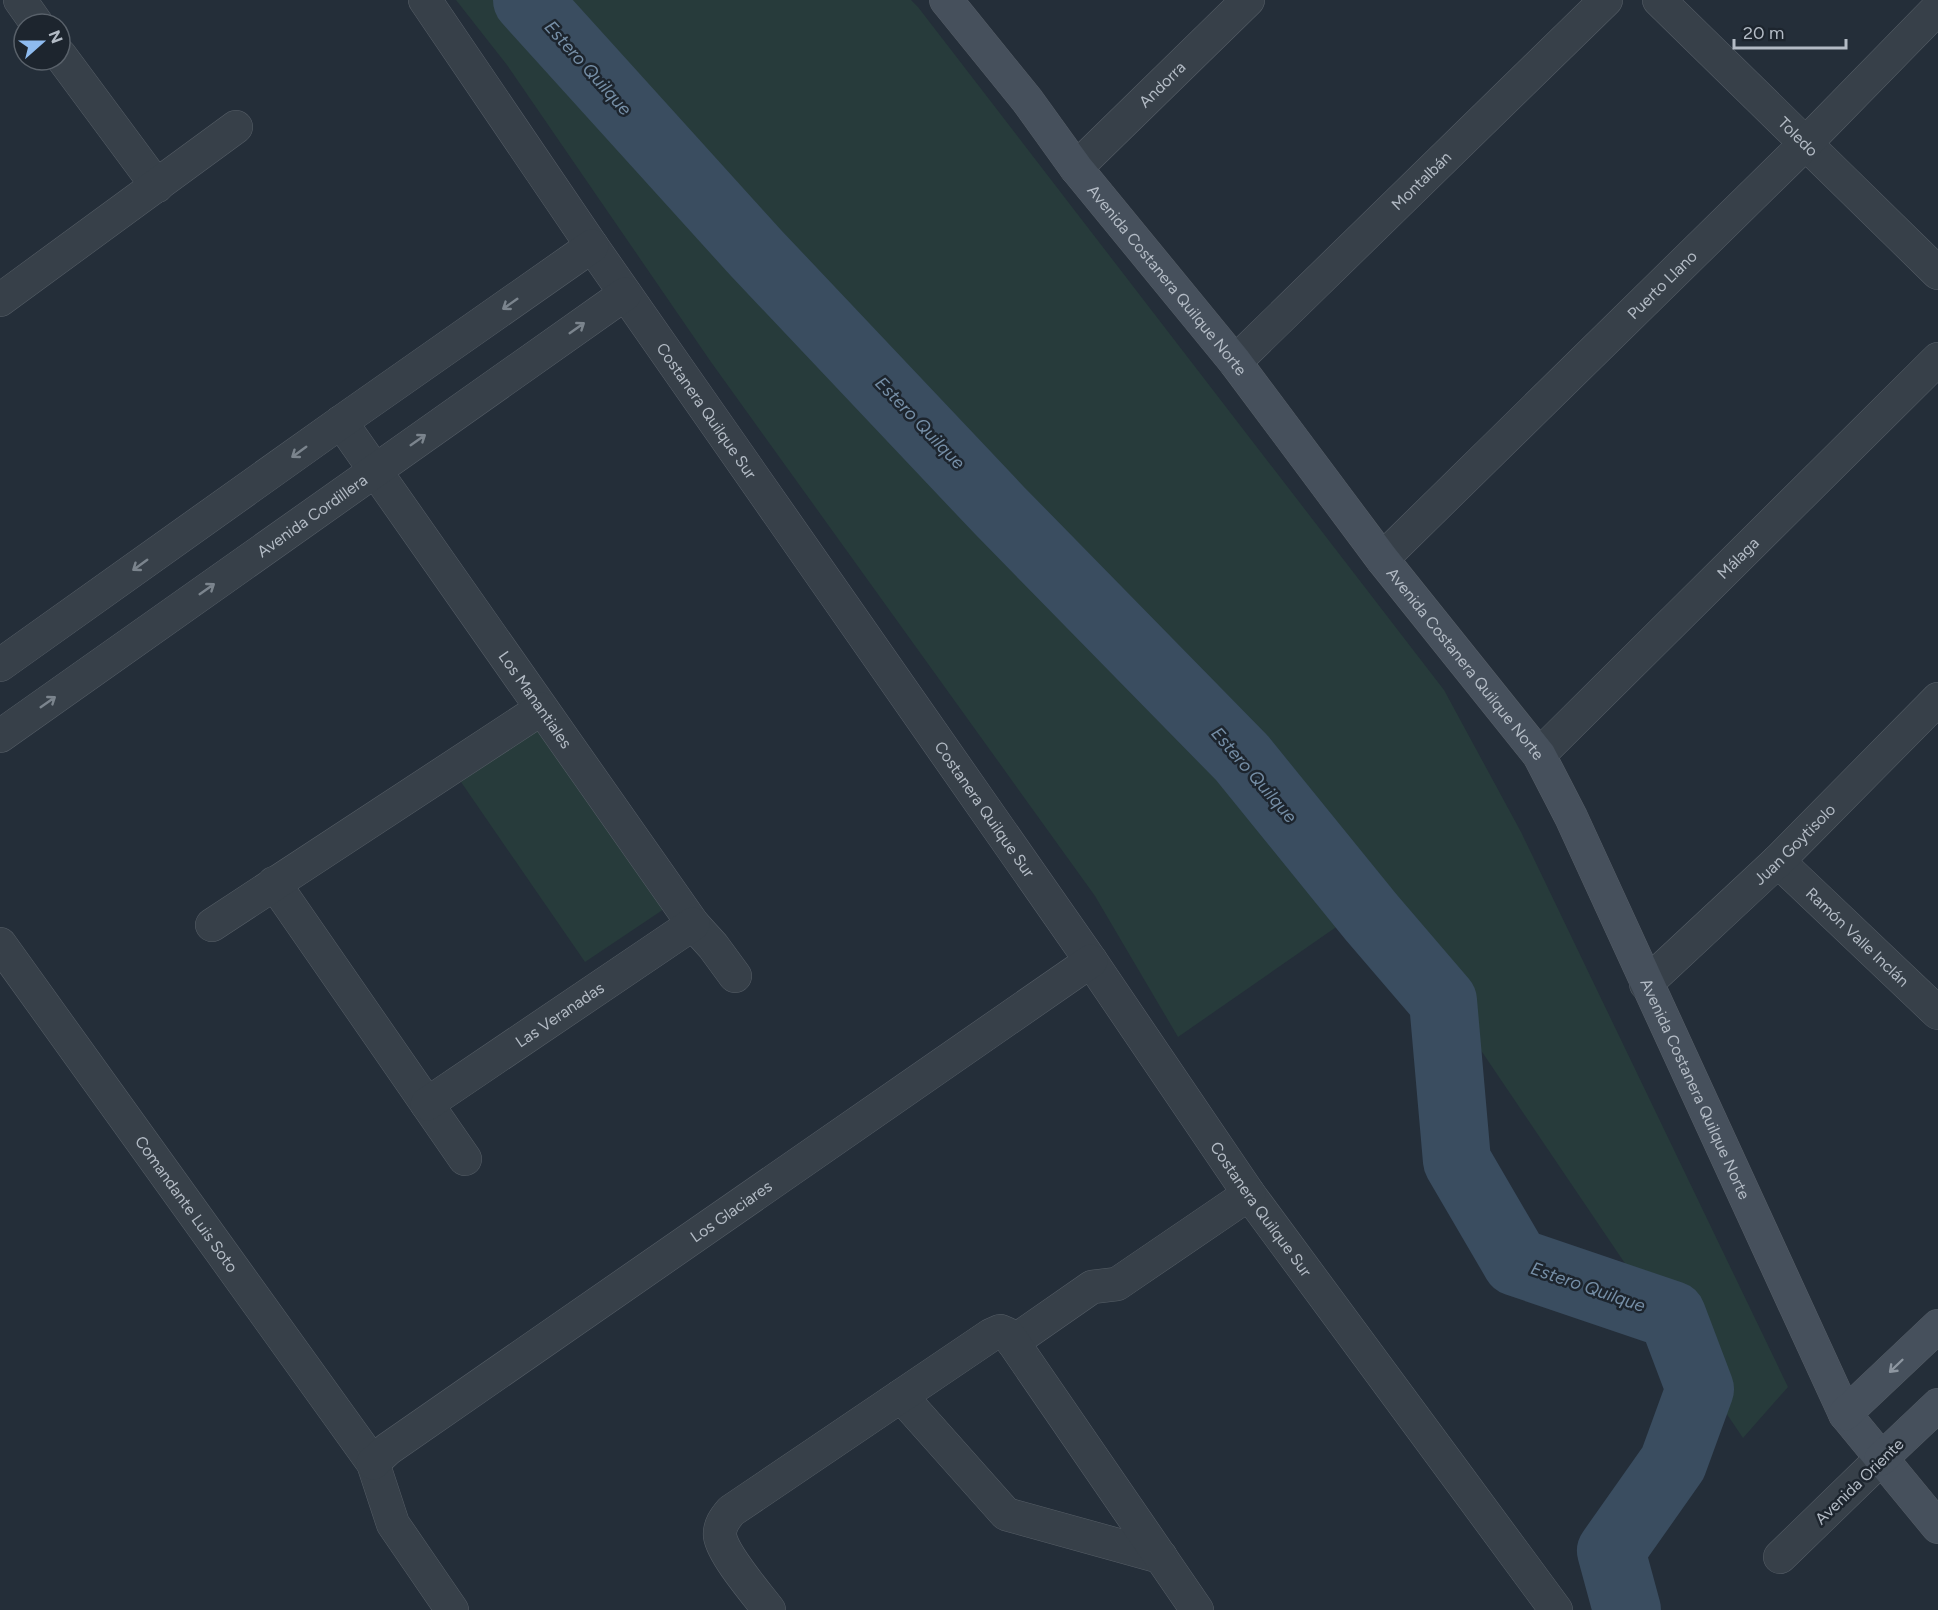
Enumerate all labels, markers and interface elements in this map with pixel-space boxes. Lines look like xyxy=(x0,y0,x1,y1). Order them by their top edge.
north arrow xyxy=(12,12,72,72)
scale bar xyxy=(1734,12,1846,50)
water label: Estero Quilque xyxy=(540,16,636,120)
text: 20 m xyxy=(1743,22,1784,44)
text: N xyxy=(44,28,67,46)
street label: Andorra xyxy=(1135,58,1189,111)
street label: Toledo xyxy=(1774,113,1822,160)
street label: Montalbán xyxy=(1388,147,1455,214)
street label: Avenida Costanera Quilque Norte xyxy=(1084,181,1251,379)
street label: Puerto Llano xyxy=(1623,247,1701,323)
one-way arrow xyxy=(502,298,518,310)
one-way arrow xyxy=(568,322,585,334)
street label: Costanera Quilque Sur xyxy=(652,339,761,483)
water label: Estero Quilque xyxy=(871,372,970,474)
one-way arrow xyxy=(409,434,425,446)
one-way arrow xyxy=(291,446,307,458)
street label: Avenida Cordillera xyxy=(253,470,371,561)
street label: Málaga xyxy=(1713,533,1763,583)
one-way arrow xyxy=(132,559,148,571)
street label: Avenida Costanera Quilque Norte xyxy=(1383,564,1548,764)
one-way arrow xyxy=(198,583,215,595)
street label: Los Manantiales xyxy=(495,648,576,752)
one-way arrow xyxy=(39,696,55,708)
water label: Estero Quilque xyxy=(1206,723,1302,828)
street label: Costanera Quilque Sur xyxy=(931,738,1039,881)
street label: Juan Goytisolo xyxy=(1750,800,1839,889)
street label: Ramón Valle Inclán xyxy=(1802,884,1913,991)
street label: Avenida Costanera Quilque Norte xyxy=(1636,976,1754,1203)
street label: Las Veranadas xyxy=(512,978,608,1051)
street label: Comandante Luis Soto xyxy=(131,1132,242,1276)
street label: Costanera Quilque Sur xyxy=(1206,1138,1316,1281)
street label: Los Glaciares xyxy=(687,1176,776,1246)
water label: Estero Quilque xyxy=(1528,1257,1648,1317)
one-way arrow xyxy=(1888,1359,1903,1373)
street label: Avenida Oriente xyxy=(1811,1434,1908,1528)

